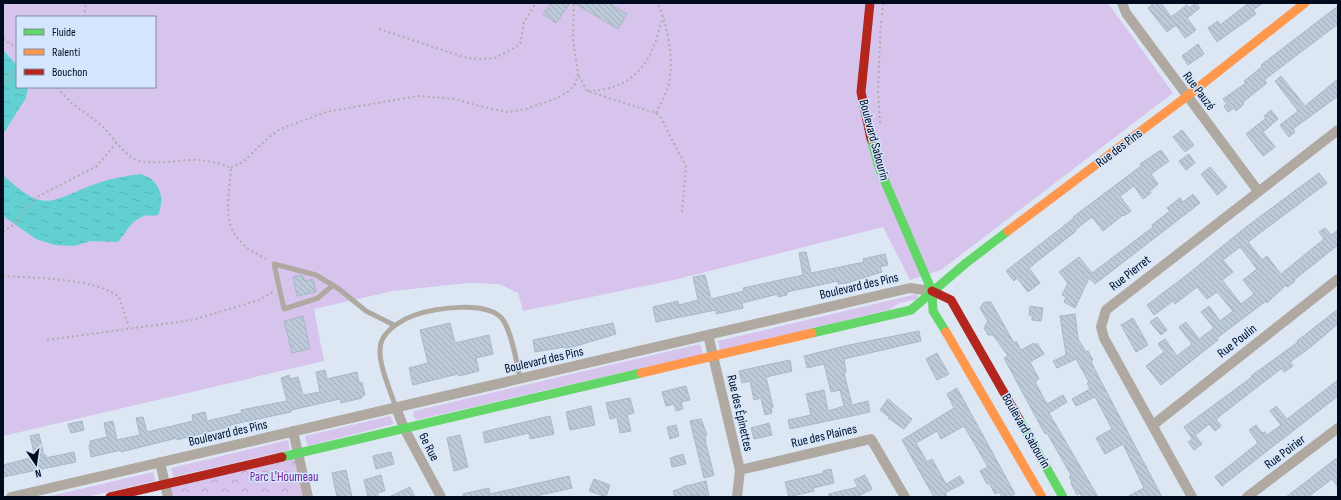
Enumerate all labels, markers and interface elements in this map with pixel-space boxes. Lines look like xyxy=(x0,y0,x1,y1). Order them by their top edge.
legend xyxy=(16,16,156,88)
text: Fluide xyxy=(52,25,76,40)
text: Ralenti xyxy=(52,45,80,60)
text: Bouchon xyxy=(52,65,87,80)
street label: Rue Pauzé xyxy=(1179,69,1219,113)
street label: Boulevard Sabourin xyxy=(855,98,893,182)
street label: Rue des Pins xyxy=(1093,125,1146,171)
street label: Rue Pierret xyxy=(1106,252,1154,294)
street label: Boulevard des Pins xyxy=(818,269,900,303)
street label: Rue Poulin xyxy=(1214,321,1260,361)
street label: Boulevard des Pins xyxy=(503,343,585,377)
street label: Rue des Épinettes xyxy=(723,373,757,453)
street label: Boulevard Sabourin xyxy=(998,391,1054,471)
street label: Boulevard des Pins xyxy=(187,416,269,450)
street label: Rue des Plaines xyxy=(790,421,859,451)
street label: 6e Rue xyxy=(415,430,443,464)
street label: Rue Poirier xyxy=(1261,431,1309,473)
north arrow xyxy=(16,444,56,484)
text: N xyxy=(34,466,42,480)
park label: Parc L'Houmeau xyxy=(250,469,318,485)

